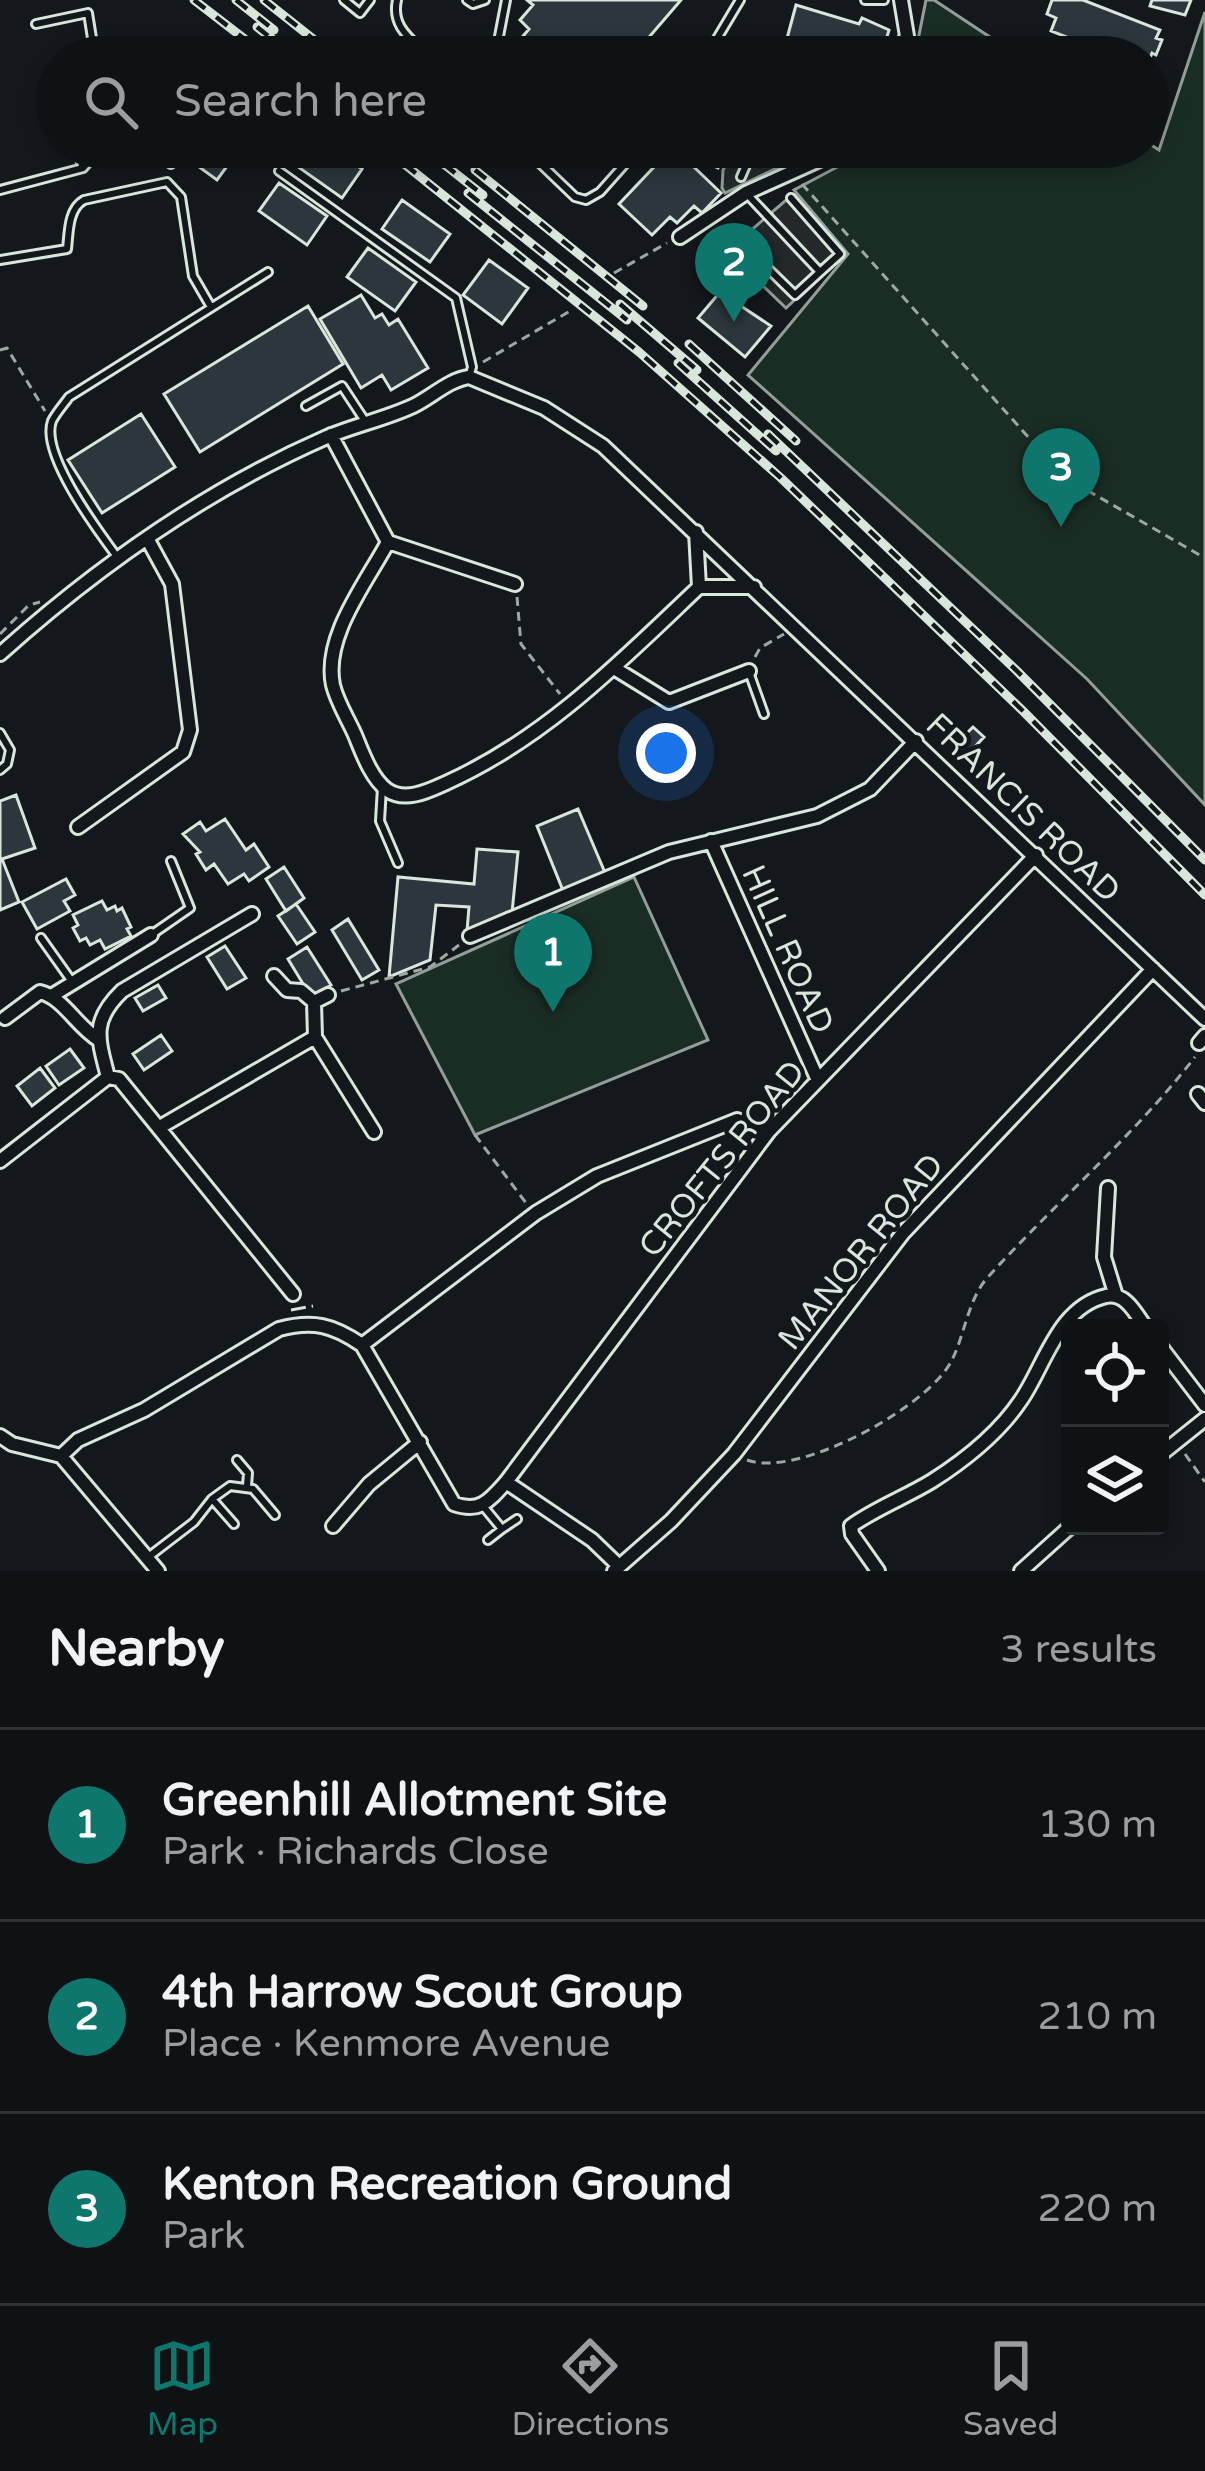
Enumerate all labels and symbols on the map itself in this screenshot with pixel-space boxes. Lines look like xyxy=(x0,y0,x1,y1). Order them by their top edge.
pin: 2 xyxy=(695,223,773,322)
pin: 3 xyxy=(1022,428,1100,527)
street label: FRANCIS ROAD xyxy=(918,705,1128,911)
your location xyxy=(636,723,696,783)
street label: HILL ROAD xyxy=(733,859,842,1040)
pin: 1 xyxy=(514,913,592,1012)
street label: CROFTS ROAD xyxy=(631,1053,813,1265)
street label: MANOR ROAD xyxy=(770,1146,952,1358)

